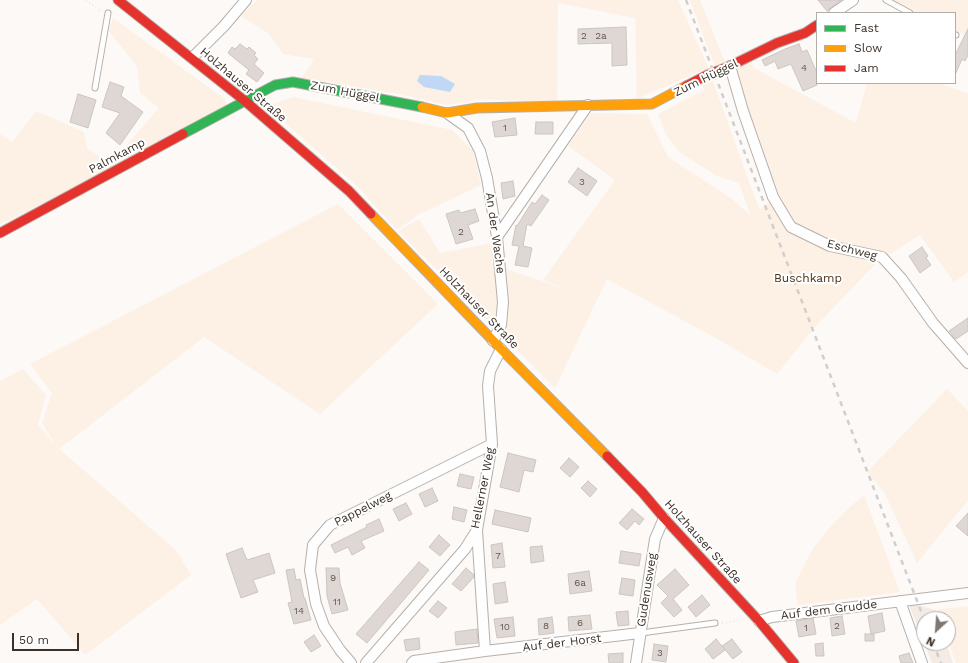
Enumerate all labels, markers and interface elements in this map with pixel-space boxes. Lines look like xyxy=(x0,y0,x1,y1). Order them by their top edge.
legend xyxy=(816,12,956,84)
text: Fast xyxy=(854,21,879,35)
house number: 2 xyxy=(581,30,587,42)
house number: 2a xyxy=(595,30,607,42)
text: Slow xyxy=(854,41,882,55)
street label: Holzhauser Straße xyxy=(197,45,289,125)
street label: Zum Hüggel xyxy=(672,56,740,100)
text: Jam xyxy=(854,61,879,75)
house number: 4 xyxy=(801,62,807,74)
street label: Zum Hüggel xyxy=(309,78,381,106)
house number: 1 xyxy=(503,122,507,134)
street label: Palmkamp xyxy=(86,135,148,177)
house number: 3 xyxy=(579,176,585,188)
street label: An der Wache xyxy=(482,191,508,275)
house number: 2 xyxy=(458,226,464,238)
street label: Eschweg xyxy=(825,236,879,264)
street label: Holzhauser Straße xyxy=(436,264,522,352)
park label: Buschkamp xyxy=(774,271,842,285)
street label: Hellerner Weg xyxy=(468,446,498,530)
street label: Pappelweg xyxy=(332,488,394,530)
street label: Holzhauser Straße xyxy=(661,497,745,587)
house number: 7 xyxy=(495,550,501,562)
street label: Gudenusweg xyxy=(634,552,660,628)
house number: 9 xyxy=(330,572,336,584)
house number: 6a xyxy=(574,577,586,589)
house number: 11 xyxy=(333,596,341,608)
street label: Auf dem Grudde xyxy=(780,597,878,623)
house number: 14 xyxy=(294,605,304,617)
north arrow xyxy=(916,611,956,651)
house number: 6 xyxy=(577,617,583,629)
house number: 8 xyxy=(543,620,549,632)
house number: 2 xyxy=(834,620,840,632)
house number: 10 xyxy=(500,621,510,633)
house number: 1 xyxy=(804,622,808,634)
scale bar xyxy=(14,625,81,651)
street label: Auf der Horst xyxy=(522,631,602,655)
text: 50 m xyxy=(19,633,49,647)
text: N xyxy=(924,634,937,649)
house number: 3 xyxy=(657,647,663,659)

